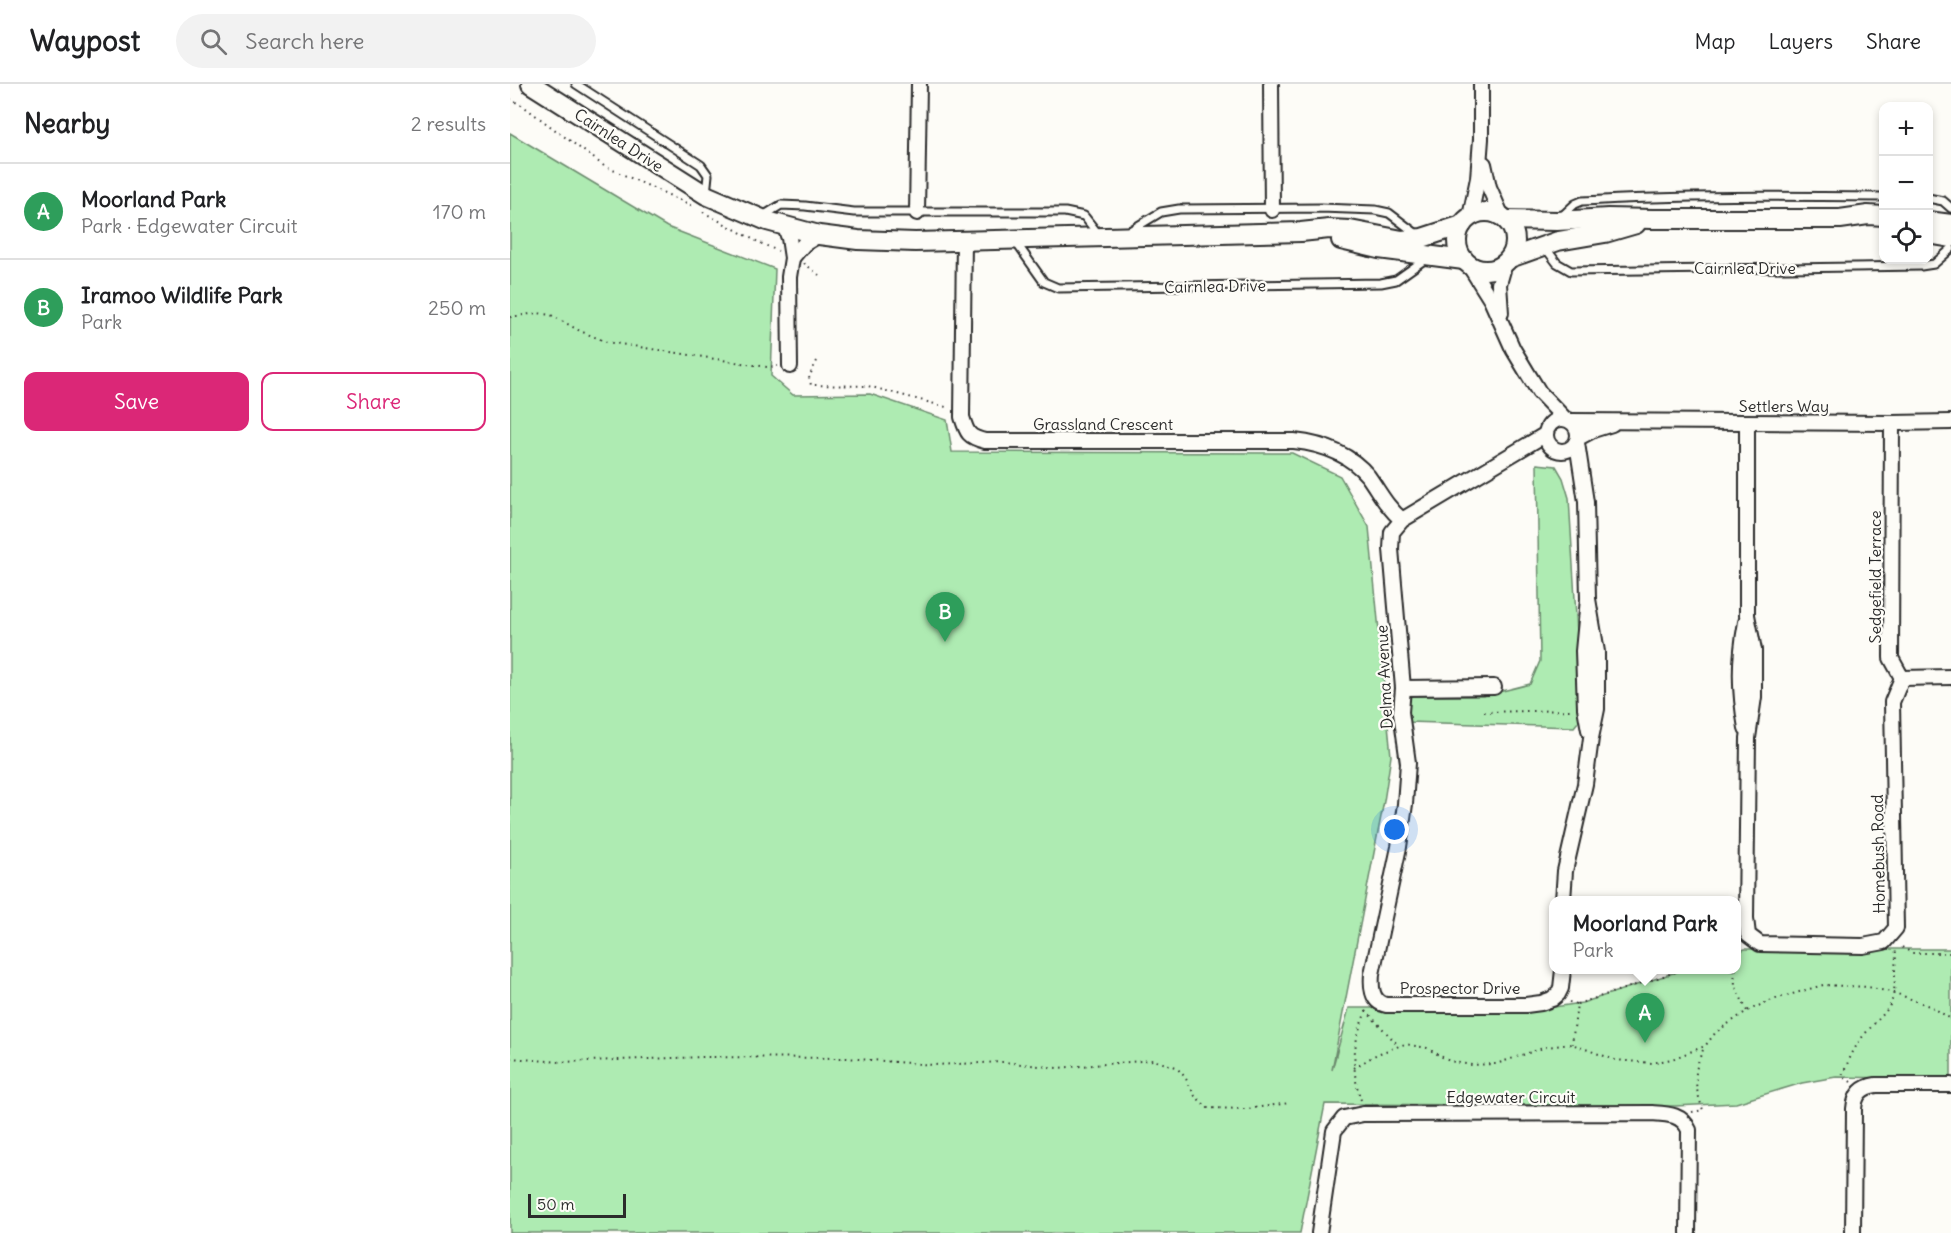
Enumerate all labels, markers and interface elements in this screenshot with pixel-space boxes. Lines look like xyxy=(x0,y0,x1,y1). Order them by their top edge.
search box xyxy=(176,14,596,68)
text: Waypost xyxy=(30,23,140,59)
icon: search xyxy=(197,25,230,58)
text: Search here xyxy=(245,27,364,55)
text: Map xyxy=(1695,28,1735,55)
text: Layers xyxy=(1768,28,1833,55)
text: Share xyxy=(1866,28,1921,55)
map controls xyxy=(1879,102,1933,264)
button: + xyxy=(1879,102,1933,156)
street label: Cairnlea Drive xyxy=(571,104,667,176)
text: Nearby xyxy=(24,107,110,140)
text: 2 results xyxy=(411,111,486,136)
button: − xyxy=(1879,156,1933,210)
text: Moorland Park xyxy=(81,185,226,213)
text: A xyxy=(37,199,50,224)
text: 170 m xyxy=(433,199,486,224)
button: locate xyxy=(1879,210,1933,264)
text: Park · Edgewater Circuit xyxy=(81,213,298,238)
street label: Cairnlea Drive xyxy=(1694,258,1796,278)
street label: Cairnlea Drive xyxy=(1164,275,1266,297)
text: Iramoo Wildlife Park xyxy=(81,281,283,309)
text: B xyxy=(37,295,50,320)
text: 250 m xyxy=(428,295,486,320)
text: Park xyxy=(81,309,122,334)
button: Save xyxy=(24,372,249,431)
button: Share xyxy=(261,372,486,431)
street label: Settlers Way xyxy=(1739,396,1829,416)
street label: Grassland Crescent xyxy=(1033,414,1174,434)
street label: Sedgefield Terrace xyxy=(1865,510,1885,644)
pin: B xyxy=(926,592,964,642)
street label: Delma Avenue xyxy=(1371,624,1397,730)
street label: Homebush Road xyxy=(1867,794,1889,914)
your location xyxy=(1380,815,1409,844)
popup xyxy=(1549,896,1741,974)
text: Moorland Park xyxy=(1572,909,1718,937)
text: Park xyxy=(1572,937,1614,962)
street label: Prospector Drive xyxy=(1400,978,1520,998)
pin: A xyxy=(1626,994,1664,1043)
street label: Edgewater Circuit xyxy=(1447,1087,1576,1107)
scale bar xyxy=(528,1191,626,1218)
text: 50 m xyxy=(537,1194,575,1214)

